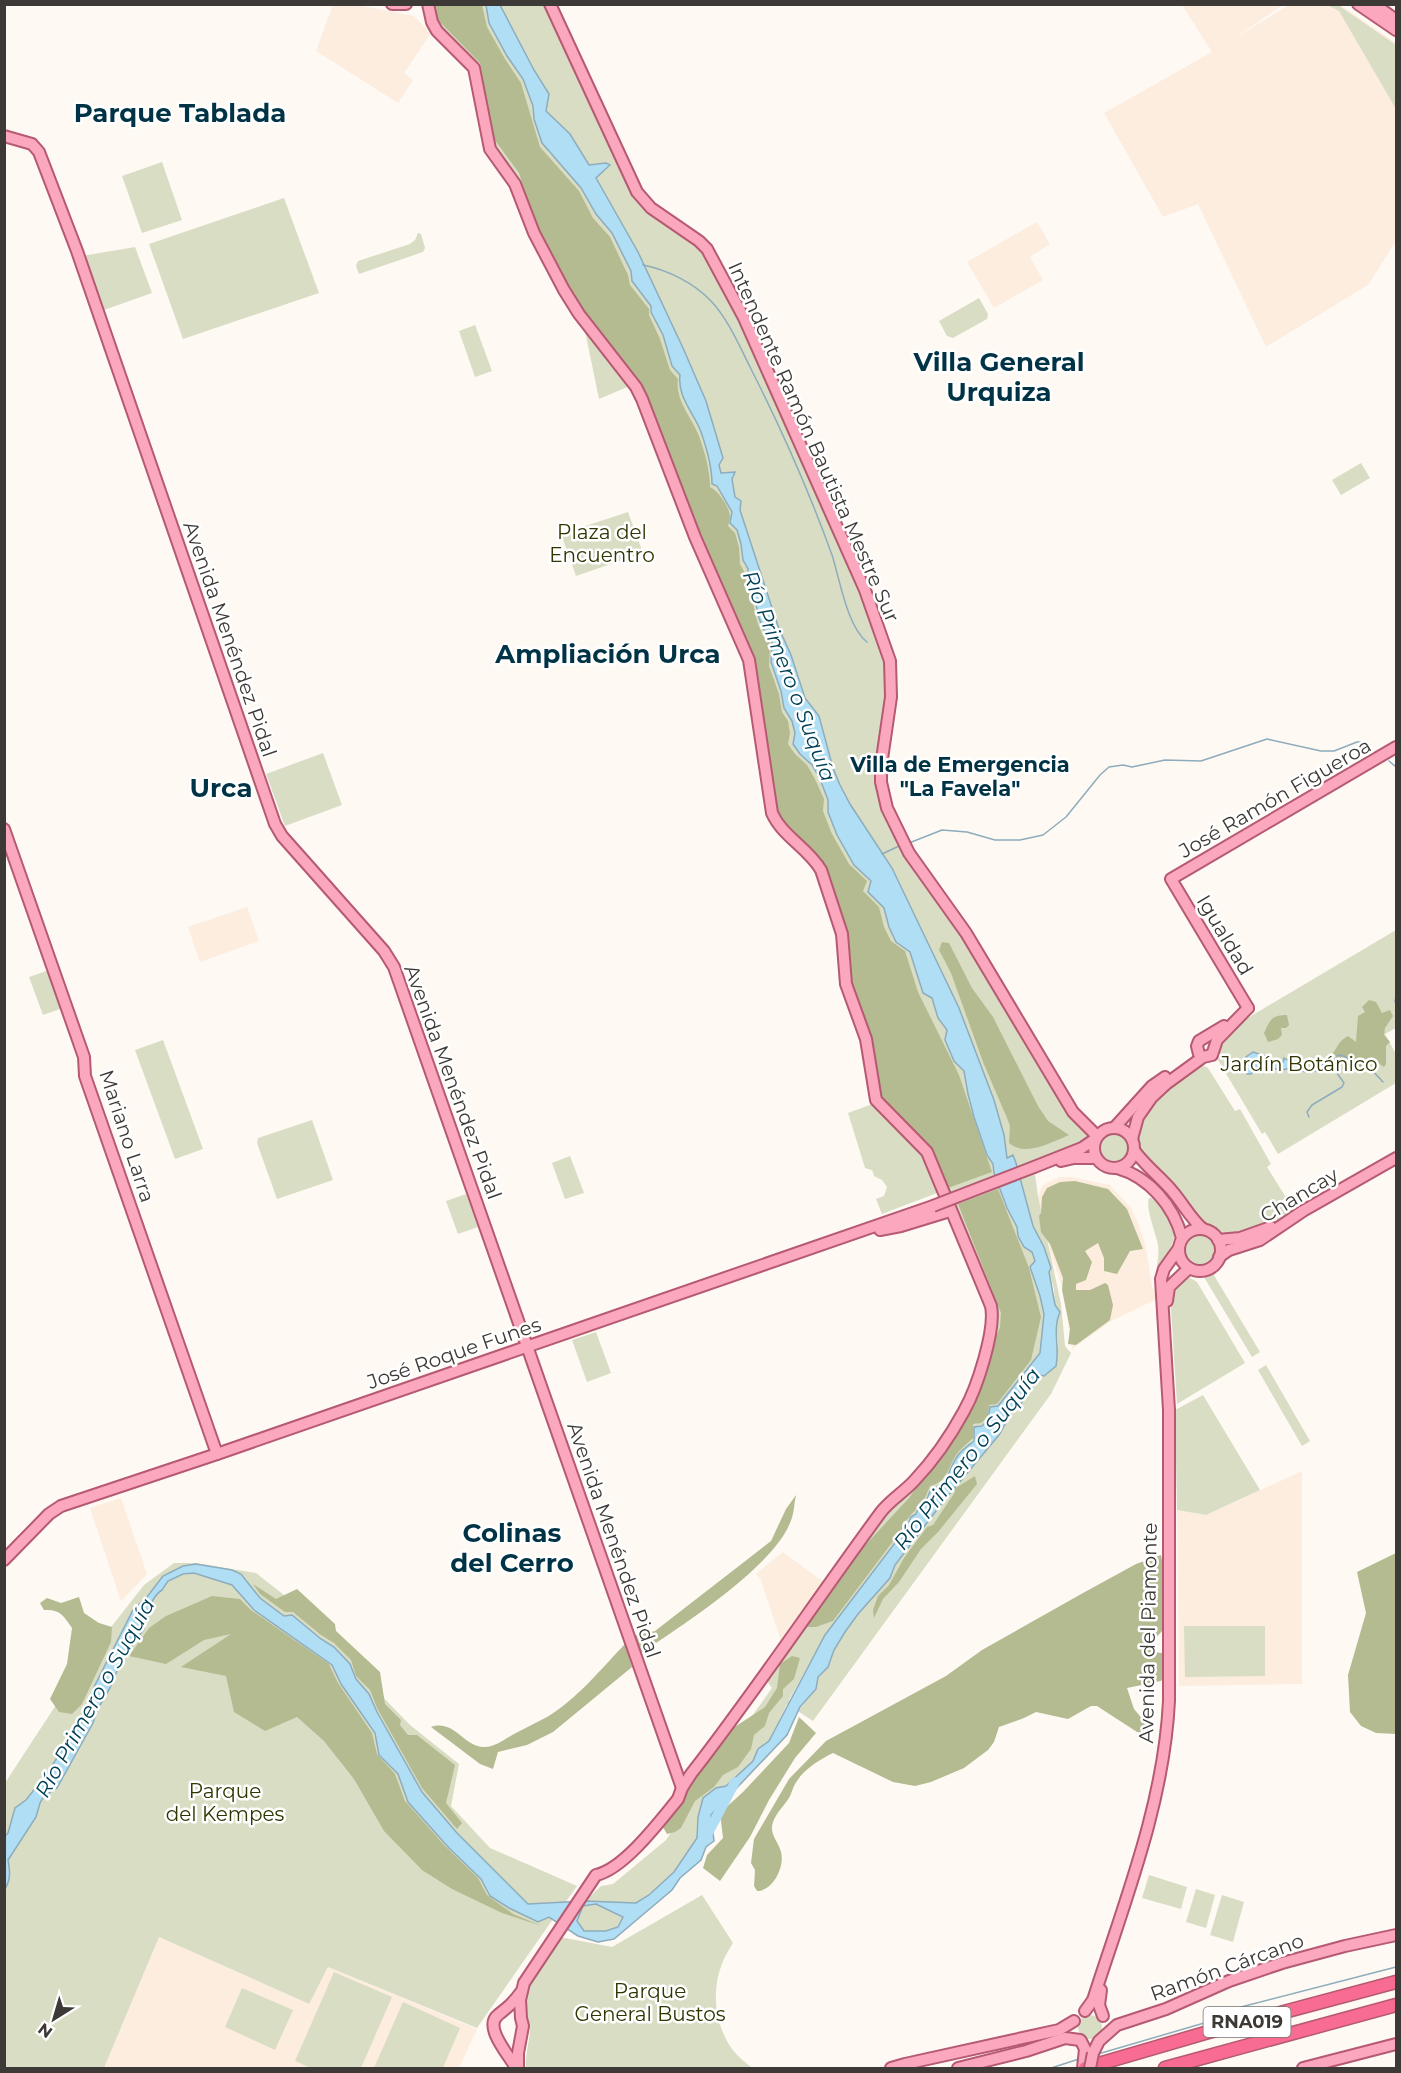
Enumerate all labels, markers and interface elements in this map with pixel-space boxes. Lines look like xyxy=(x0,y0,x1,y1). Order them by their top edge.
district label: Parque Tablada xyxy=(74,97,286,129)
street label: Intendente Ramón Bautista Mestre Sur xyxy=(723,258,905,626)
district label: Villa General Urquiza xyxy=(912,346,1085,408)
street label: Avenida Menéndez Pidal xyxy=(178,518,282,760)
park label: Plaza del Encuentro xyxy=(549,520,655,567)
water label: Río Primero o Suquía xyxy=(738,567,841,785)
district label: Ampliación Urca xyxy=(494,638,721,670)
street label: José Ramón Figueroa xyxy=(1174,733,1375,863)
district label: Villa de Emergencia "La Favela" xyxy=(849,752,1070,801)
district label: Urca xyxy=(190,772,252,804)
street label: Igualdad xyxy=(1192,891,1258,979)
street label: Avenida Menéndez Pidal xyxy=(399,962,507,1202)
park label: Jardín Botánico xyxy=(1220,1052,1377,1076)
street label: Mariano Larra xyxy=(94,1067,160,1205)
street label: Chancay xyxy=(1256,1162,1342,1228)
street label: José Roque Funes xyxy=(363,1312,544,1394)
water label: Río Primero o Suquía xyxy=(888,1363,1045,1555)
street label: Avenida Menéndez Pidal xyxy=(562,1419,666,1661)
district label: Colinas del Cerro xyxy=(450,1517,574,1579)
street label: Avenida del Piamonte xyxy=(1134,1522,1162,1744)
water label: Río Primero o Suquía xyxy=(29,1594,160,1802)
park label: Parque del Kempes xyxy=(166,1779,285,1826)
street label: Ramón Cárcano xyxy=(1147,1928,1307,2006)
park label: Parque General Bustos xyxy=(574,1979,726,2026)
north arrow xyxy=(24,1989,84,2049)
road number: RNA019 xyxy=(1204,2007,1290,2037)
text: N xyxy=(34,2019,56,2042)

